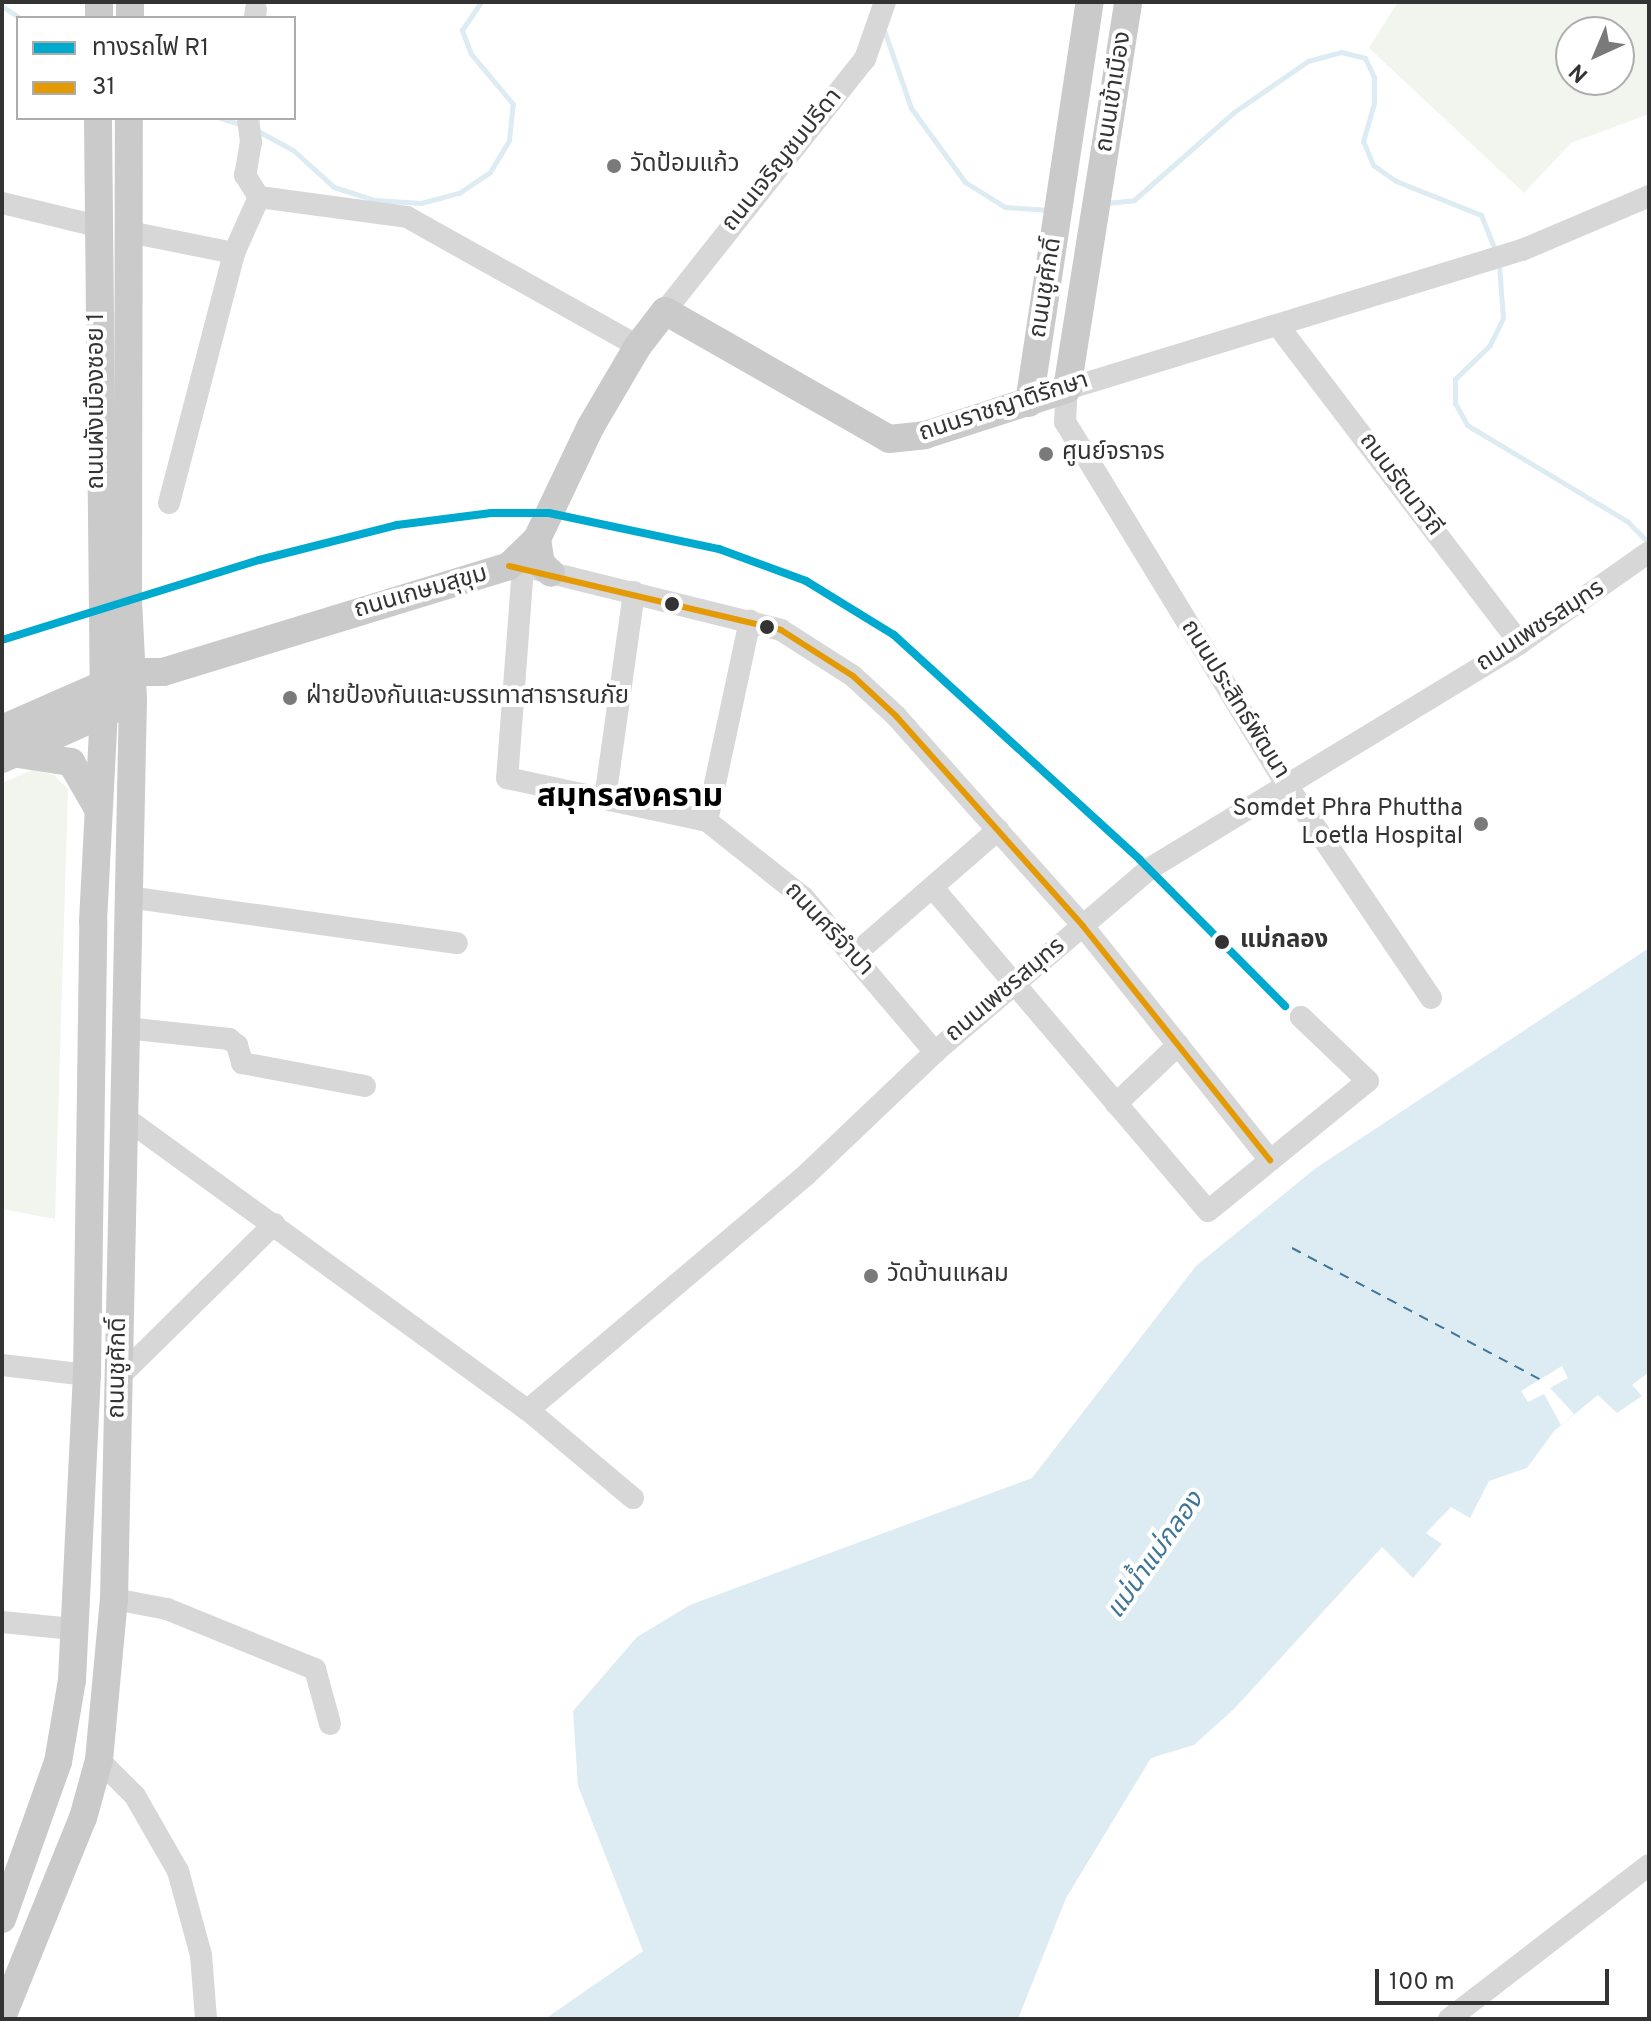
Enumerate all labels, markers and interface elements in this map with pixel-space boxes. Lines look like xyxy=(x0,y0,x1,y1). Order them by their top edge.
legend xyxy=(16,16,296,120)
north arrow xyxy=(1555,16,1635,96)
street label: ถนนเข้าเมือง xyxy=(1091,29,1139,155)
text: ทางรถไฟ R1 xyxy=(92,34,209,64)
text: N xyxy=(1564,57,1594,87)
text: 31 xyxy=(92,73,115,103)
street label: ถนนเจริญชมปรีดา xyxy=(717,84,849,238)
place label: วัดป้อมแก้ว xyxy=(630,152,739,180)
marker: วัดป้อมแก้ว xyxy=(605,157,623,175)
street label: ถนนชูศักดิ์ xyxy=(1025,236,1069,340)
street label: ถนนผังเมืองซอย 1 xyxy=(84,313,112,489)
street label: ถนนราชญาติรักษา xyxy=(916,367,1092,449)
street label: ถนนรัตนาวิถี xyxy=(1352,428,1448,542)
place label: ศูนย์จราจร xyxy=(1062,440,1165,468)
marker: ศูนย์จราจร xyxy=(1037,445,1055,463)
street label: ถนนเกษมสุขุม xyxy=(351,560,491,626)
street label: ถนนเพชรสมุทร xyxy=(1472,575,1610,679)
unlabelled marker xyxy=(664,596,680,612)
street label: ถนนประสิทธ์พัฒนา xyxy=(1173,615,1295,785)
unlabelled marker xyxy=(759,619,775,635)
place label: ฝ่ายป้องกันและบรรเทาสาธารณภัย xyxy=(306,684,629,712)
marker: ฝ่ายป้องกันและบรรเทาสาธารณภัย xyxy=(281,689,299,707)
district label: สมุทรสงคราม xyxy=(537,779,723,817)
place label: Somdet Phra Phuttha Loetla Hospital xyxy=(1232,796,1463,852)
marker: Somdet Phra Phuttha Loetla Hospital xyxy=(1470,813,1492,835)
street label: ถนนศรีจำปา xyxy=(777,877,879,983)
place label: แม่กลอง xyxy=(1240,928,1328,956)
marker: แม่กลอง xyxy=(1211,931,1233,953)
street label: ถนนเพชรสมุทร xyxy=(940,933,1072,1049)
place label: วัดบ้านแหลม xyxy=(887,1262,1009,1290)
marker: วัดบ้านแหลม xyxy=(862,1267,880,1285)
street label: ถนนชูศักดิ์ xyxy=(104,1317,134,1419)
water label: แม่น้ำแม่กลอง xyxy=(1101,1487,1211,1625)
scale bar xyxy=(1379,1953,1613,2003)
text: 100 m xyxy=(1389,1968,1455,1998)

